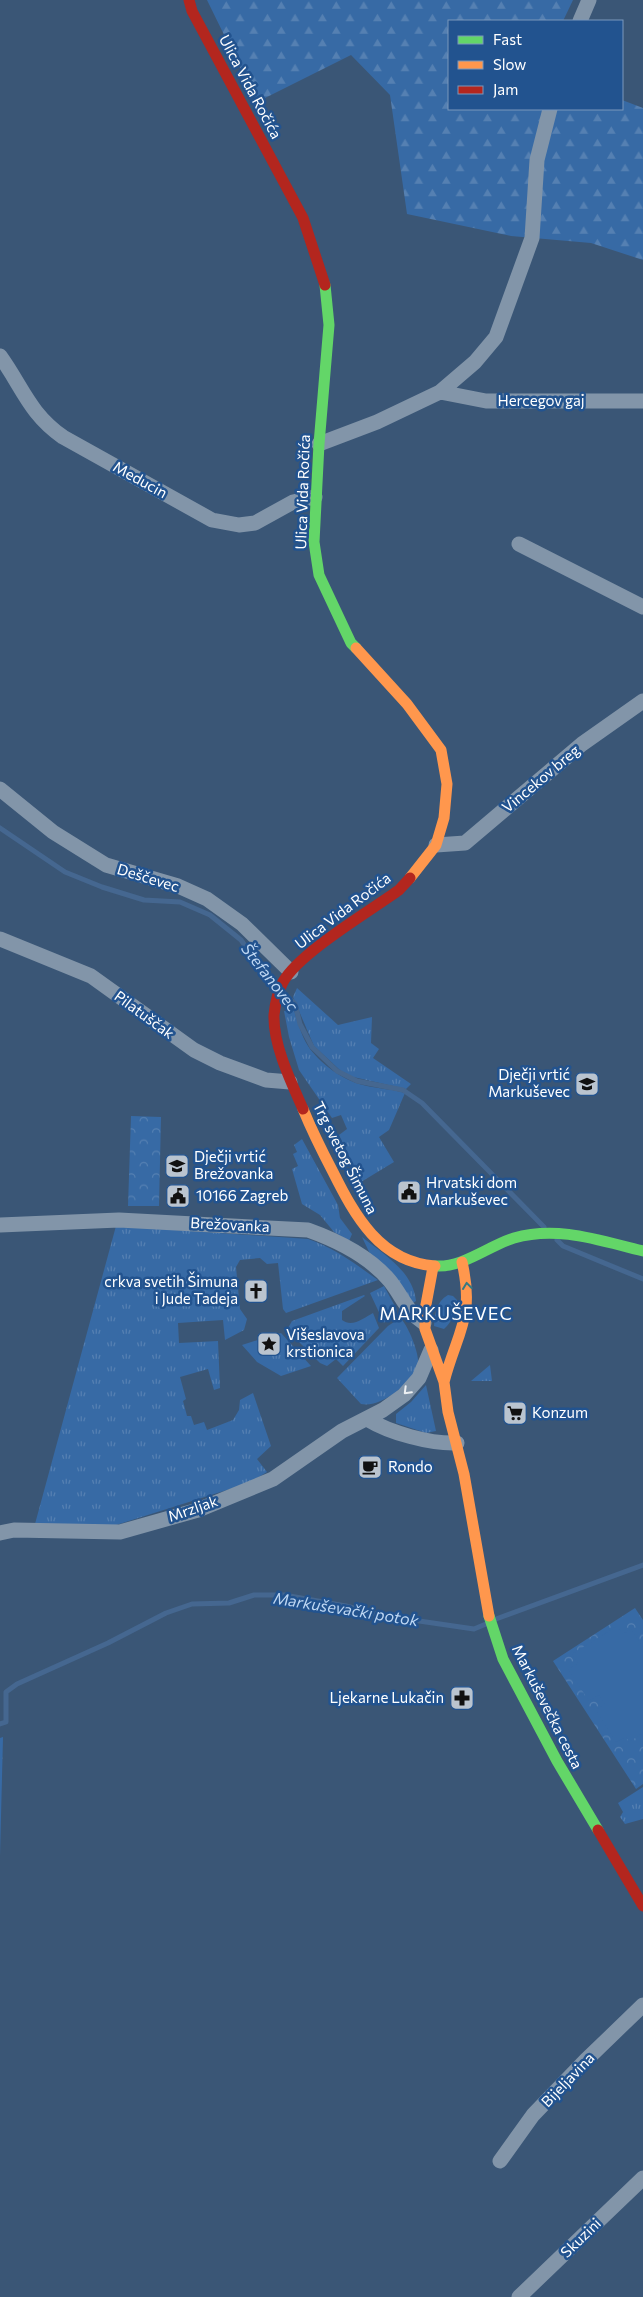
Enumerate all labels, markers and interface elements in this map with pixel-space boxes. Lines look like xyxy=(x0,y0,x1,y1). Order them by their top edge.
legend xyxy=(448,20,623,110)
text: Fast xyxy=(493,30,522,48)
street label: Ulica Vida Ročića xyxy=(216,31,286,142)
text: Slow xyxy=(493,55,526,73)
text: Jam xyxy=(493,80,518,98)
street label: Hercegov gaj xyxy=(497,391,585,409)
street label: Ulica Vida Ročića xyxy=(291,434,313,550)
street label: Meducin xyxy=(110,457,171,501)
street label: Vincekov breg xyxy=(498,741,583,816)
street label: Deščevec xyxy=(115,859,181,895)
street label: Ulica Vida Ročića xyxy=(291,868,394,952)
water label: Štefanovec xyxy=(238,939,303,1015)
street label: Pilatuščak xyxy=(111,986,178,1042)
place label: Dječji vrtić Markuševec xyxy=(488,1065,570,1100)
school or university icon: Dječji vrtić Markuševec xyxy=(574,1071,600,1097)
street label: Trg svetog Šimuna xyxy=(310,1098,383,1217)
place label: Dječji vrtić Brežovanka xyxy=(194,1147,273,1182)
school or university icon: Dječji vrtić Brežovanka xyxy=(164,1153,190,1179)
place label: Hrvatski dom Markuševec xyxy=(426,1173,517,1208)
public building icon: Hrvatski dom Markuševec xyxy=(396,1179,422,1205)
public building icon: 10166 Zagreb xyxy=(165,1183,191,1209)
place label: 10166 Zagreb xyxy=(196,1186,288,1204)
street label: Brežovanka xyxy=(190,1213,270,1235)
place label: crkva svetih Šimuna i Jude Tadeja xyxy=(104,1271,238,1307)
church icon: crkva svetih Šimuna i Jude Tadeja xyxy=(243,1278,269,1304)
one-way arrow xyxy=(462,1282,473,1290)
district label: MARKUŠEVEC xyxy=(379,1302,513,1324)
place label: Višeslavova krstionica xyxy=(286,1325,365,1360)
place icon: Višeslavova krstionica xyxy=(256,1331,282,1357)
one-way arrow xyxy=(404,1385,413,1394)
supermarket icon: Konzum xyxy=(502,1400,528,1426)
place label: Konzum xyxy=(532,1403,588,1421)
cafe icon: Rondo xyxy=(357,1454,383,1480)
place label: Rondo xyxy=(388,1457,433,1475)
street label: Mrzljak xyxy=(165,1491,220,1525)
water label: Markuševački potok xyxy=(272,1588,420,1629)
street label: Markuševečka cesta xyxy=(509,1642,587,1772)
pharmacy icon: Ljekarne Lukačin xyxy=(449,1685,475,1711)
place label: Ljekarne Lukačin xyxy=(330,1688,444,1706)
street label: Bijeljavina xyxy=(537,2048,598,2110)
street label: Skuzini xyxy=(556,2214,604,2261)

